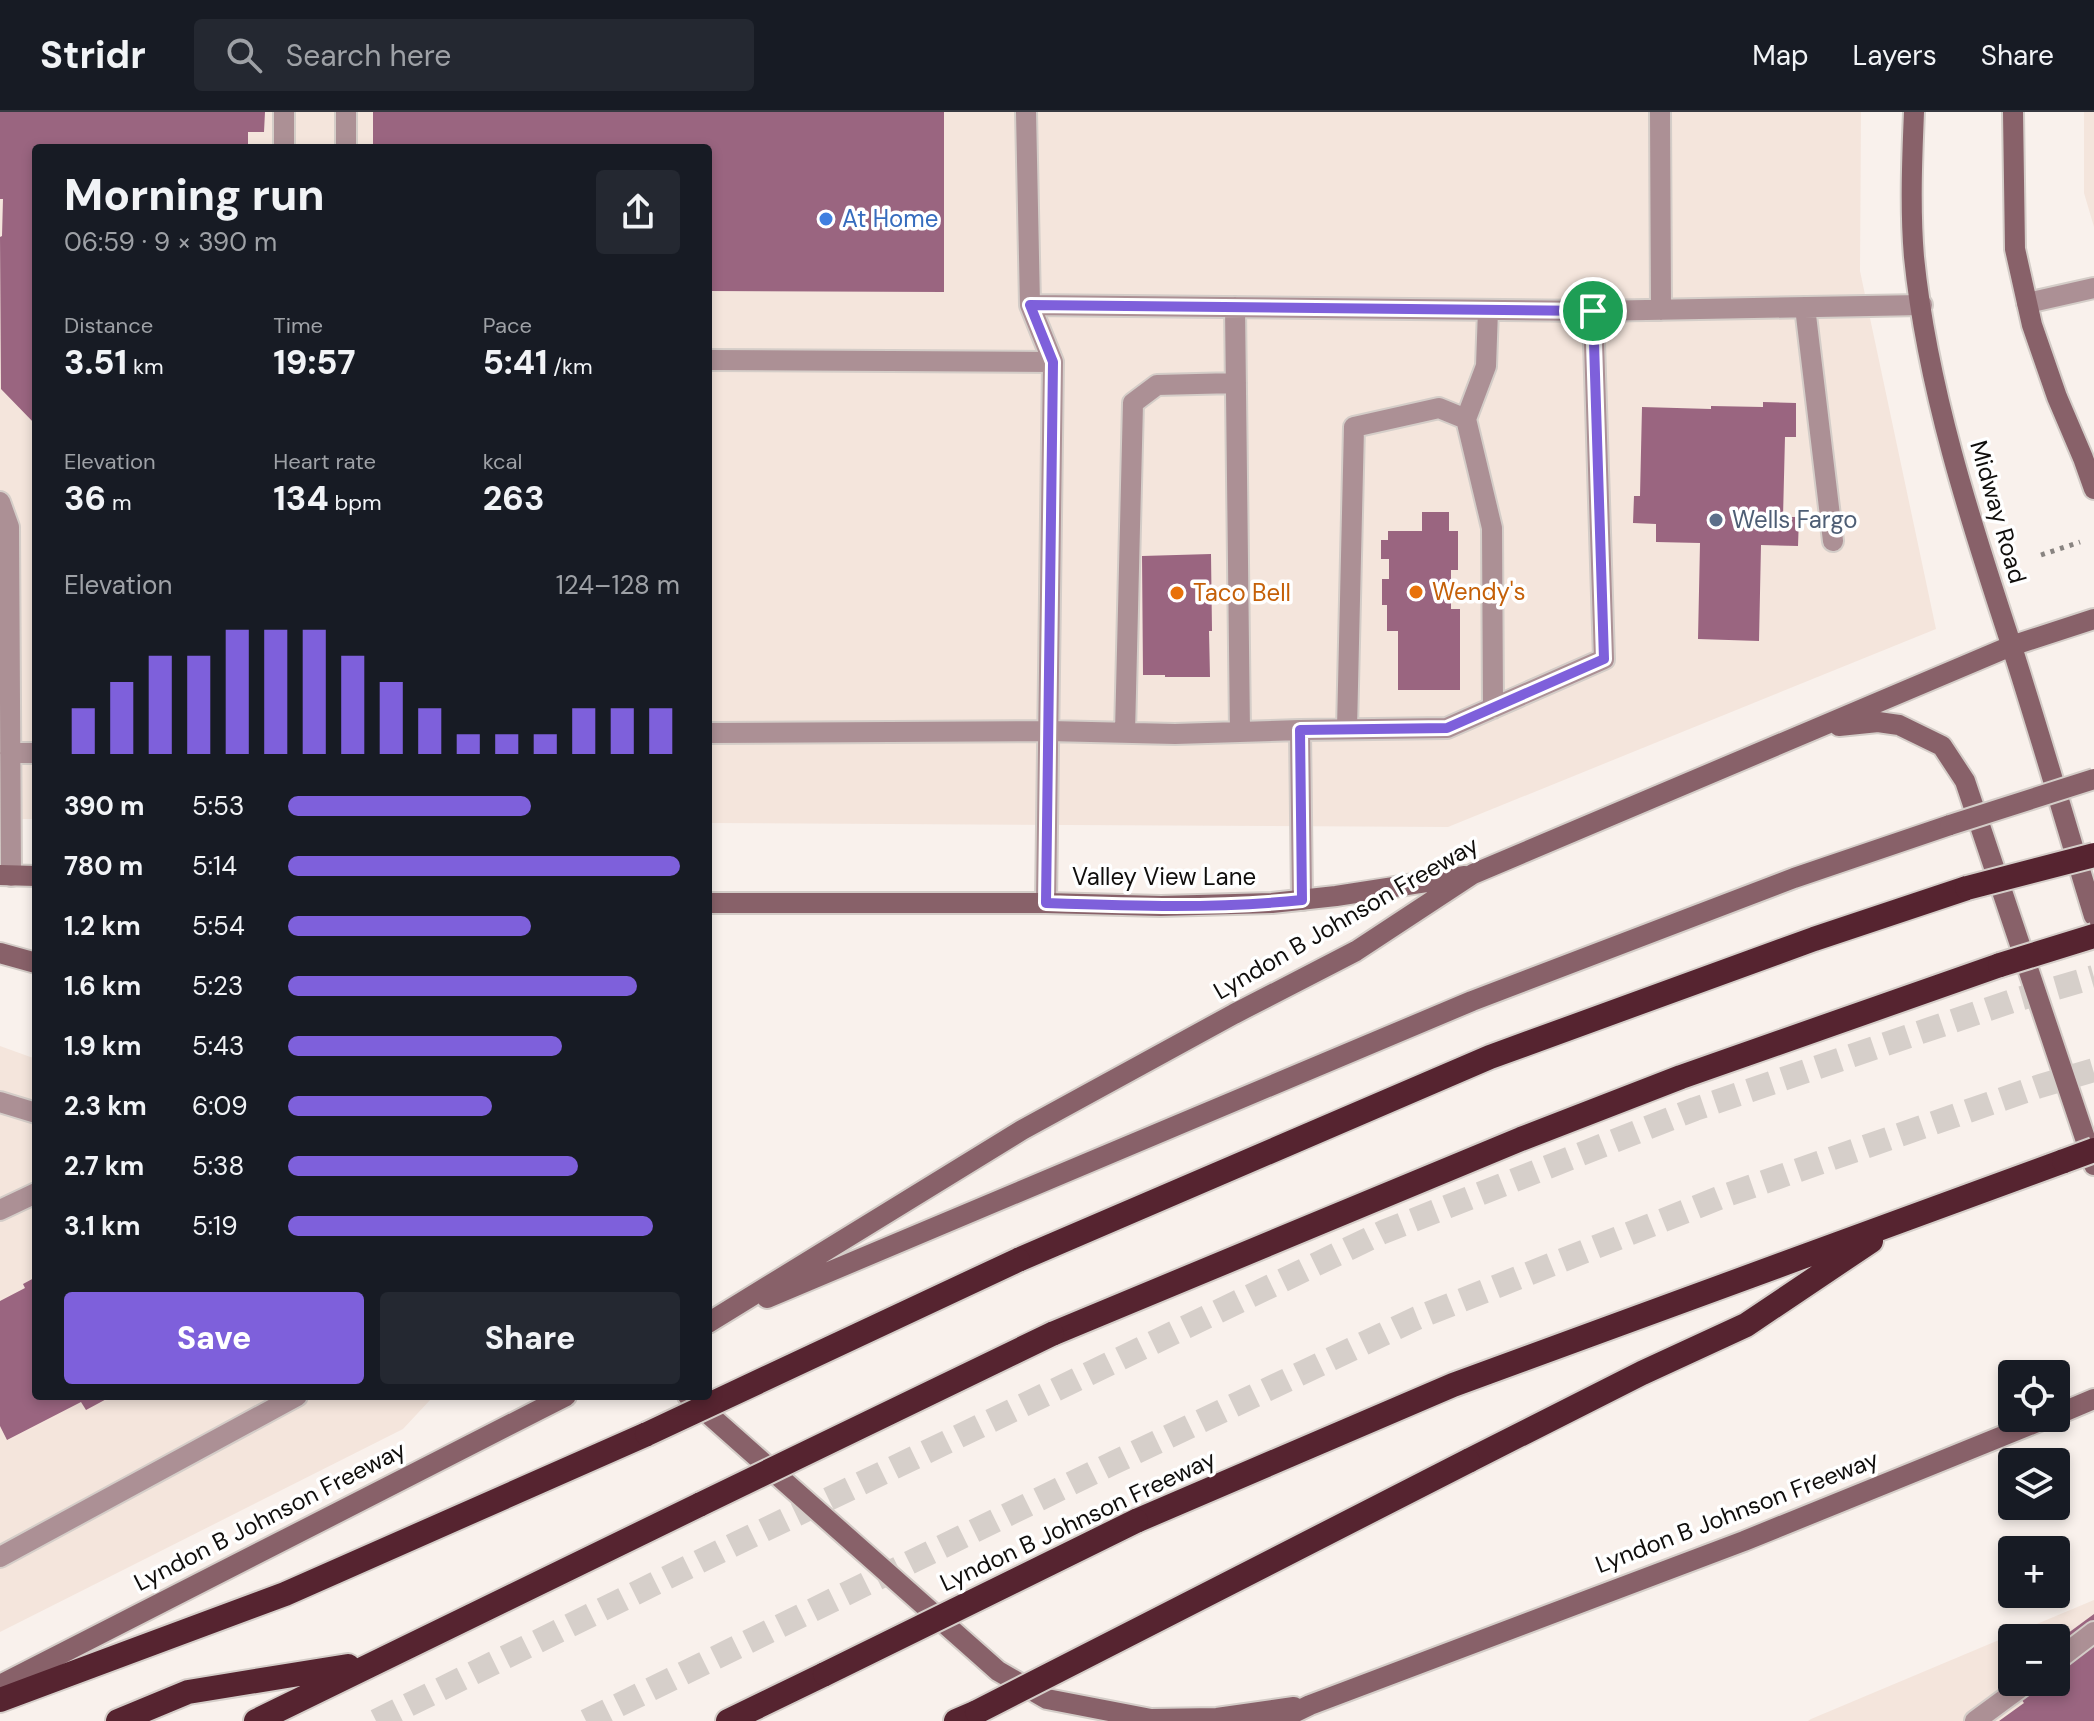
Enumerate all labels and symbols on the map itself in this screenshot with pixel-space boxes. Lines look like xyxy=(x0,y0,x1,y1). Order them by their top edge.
place label: At Home xyxy=(842,203,938,234)
marker: At Home xyxy=(817,210,835,228)
pin xyxy=(1559,277,1627,345)
street label: Midway Road xyxy=(1963,437,2034,587)
place label: Wells Fargo xyxy=(1732,504,1858,535)
marker: Wells Fargo xyxy=(1707,511,1725,529)
place label: Wendy's xyxy=(1432,576,1526,607)
place label: Taco Bell xyxy=(1193,577,1291,608)
marker: Wendy's xyxy=(1407,583,1425,601)
marker: Taco Bell xyxy=(1168,584,1186,602)
street label: Lyndon B Johnson Freeway xyxy=(1208,829,1484,1006)
street label: Valley View Lane xyxy=(1072,861,1256,892)
street label: Lyndon B Johnson Freeway xyxy=(129,1433,411,1598)
street label: Lyndon B Johnson Freeway xyxy=(935,1443,1221,1598)
street label: Lyndon B Johnson Freeway xyxy=(1591,1443,1883,1580)

